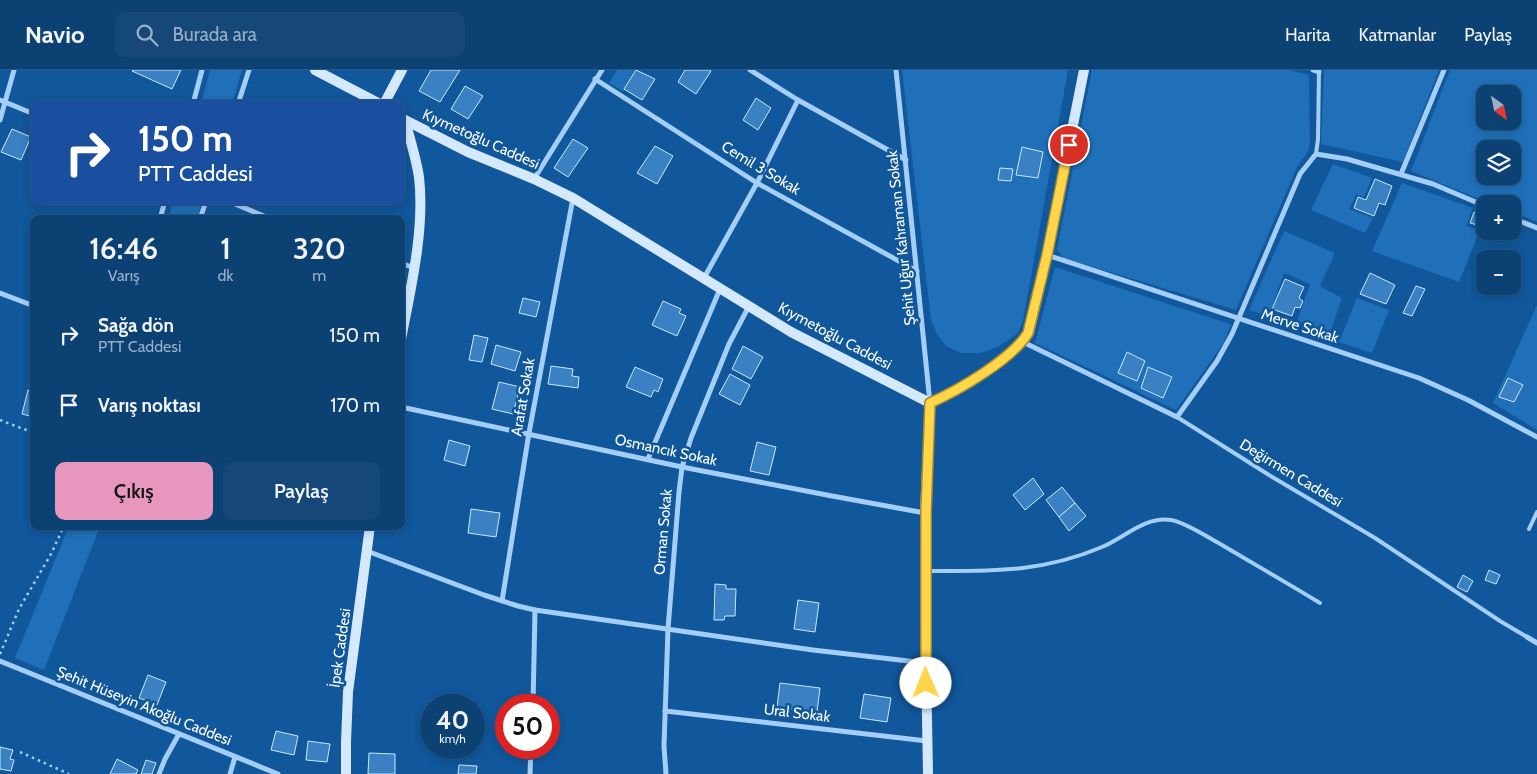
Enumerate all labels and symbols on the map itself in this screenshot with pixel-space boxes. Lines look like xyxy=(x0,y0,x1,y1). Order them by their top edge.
north arrow xyxy=(1476,85,1521,130)
street label: Kıymetoğlu Caddesi xyxy=(420,105,542,173)
pin xyxy=(1048,124,1090,166)
street label: Cemil 3 Sokak xyxy=(718,137,804,199)
street label: Şehit Uğur Kahraman Sokak xyxy=(883,149,919,326)
street label: Kıymetoğlu Caddesi xyxy=(775,298,895,374)
street label: Merve Sokak xyxy=(1259,305,1341,347)
street label: Arafat Sokak xyxy=(507,356,539,437)
street label: Osmancık Sokak xyxy=(613,430,719,470)
street label: Değirmen Caddesi xyxy=(1236,435,1346,511)
street label: Orman Sokak xyxy=(650,488,676,576)
street label: İpek Caddesi xyxy=(325,607,354,689)
position arrow xyxy=(899,656,951,708)
street label: Şehit Hüseyin Akoğlu Caddesi xyxy=(54,663,234,749)
speed limit sign: 50 xyxy=(495,694,560,759)
street label: Ural Sokak xyxy=(763,700,832,726)

